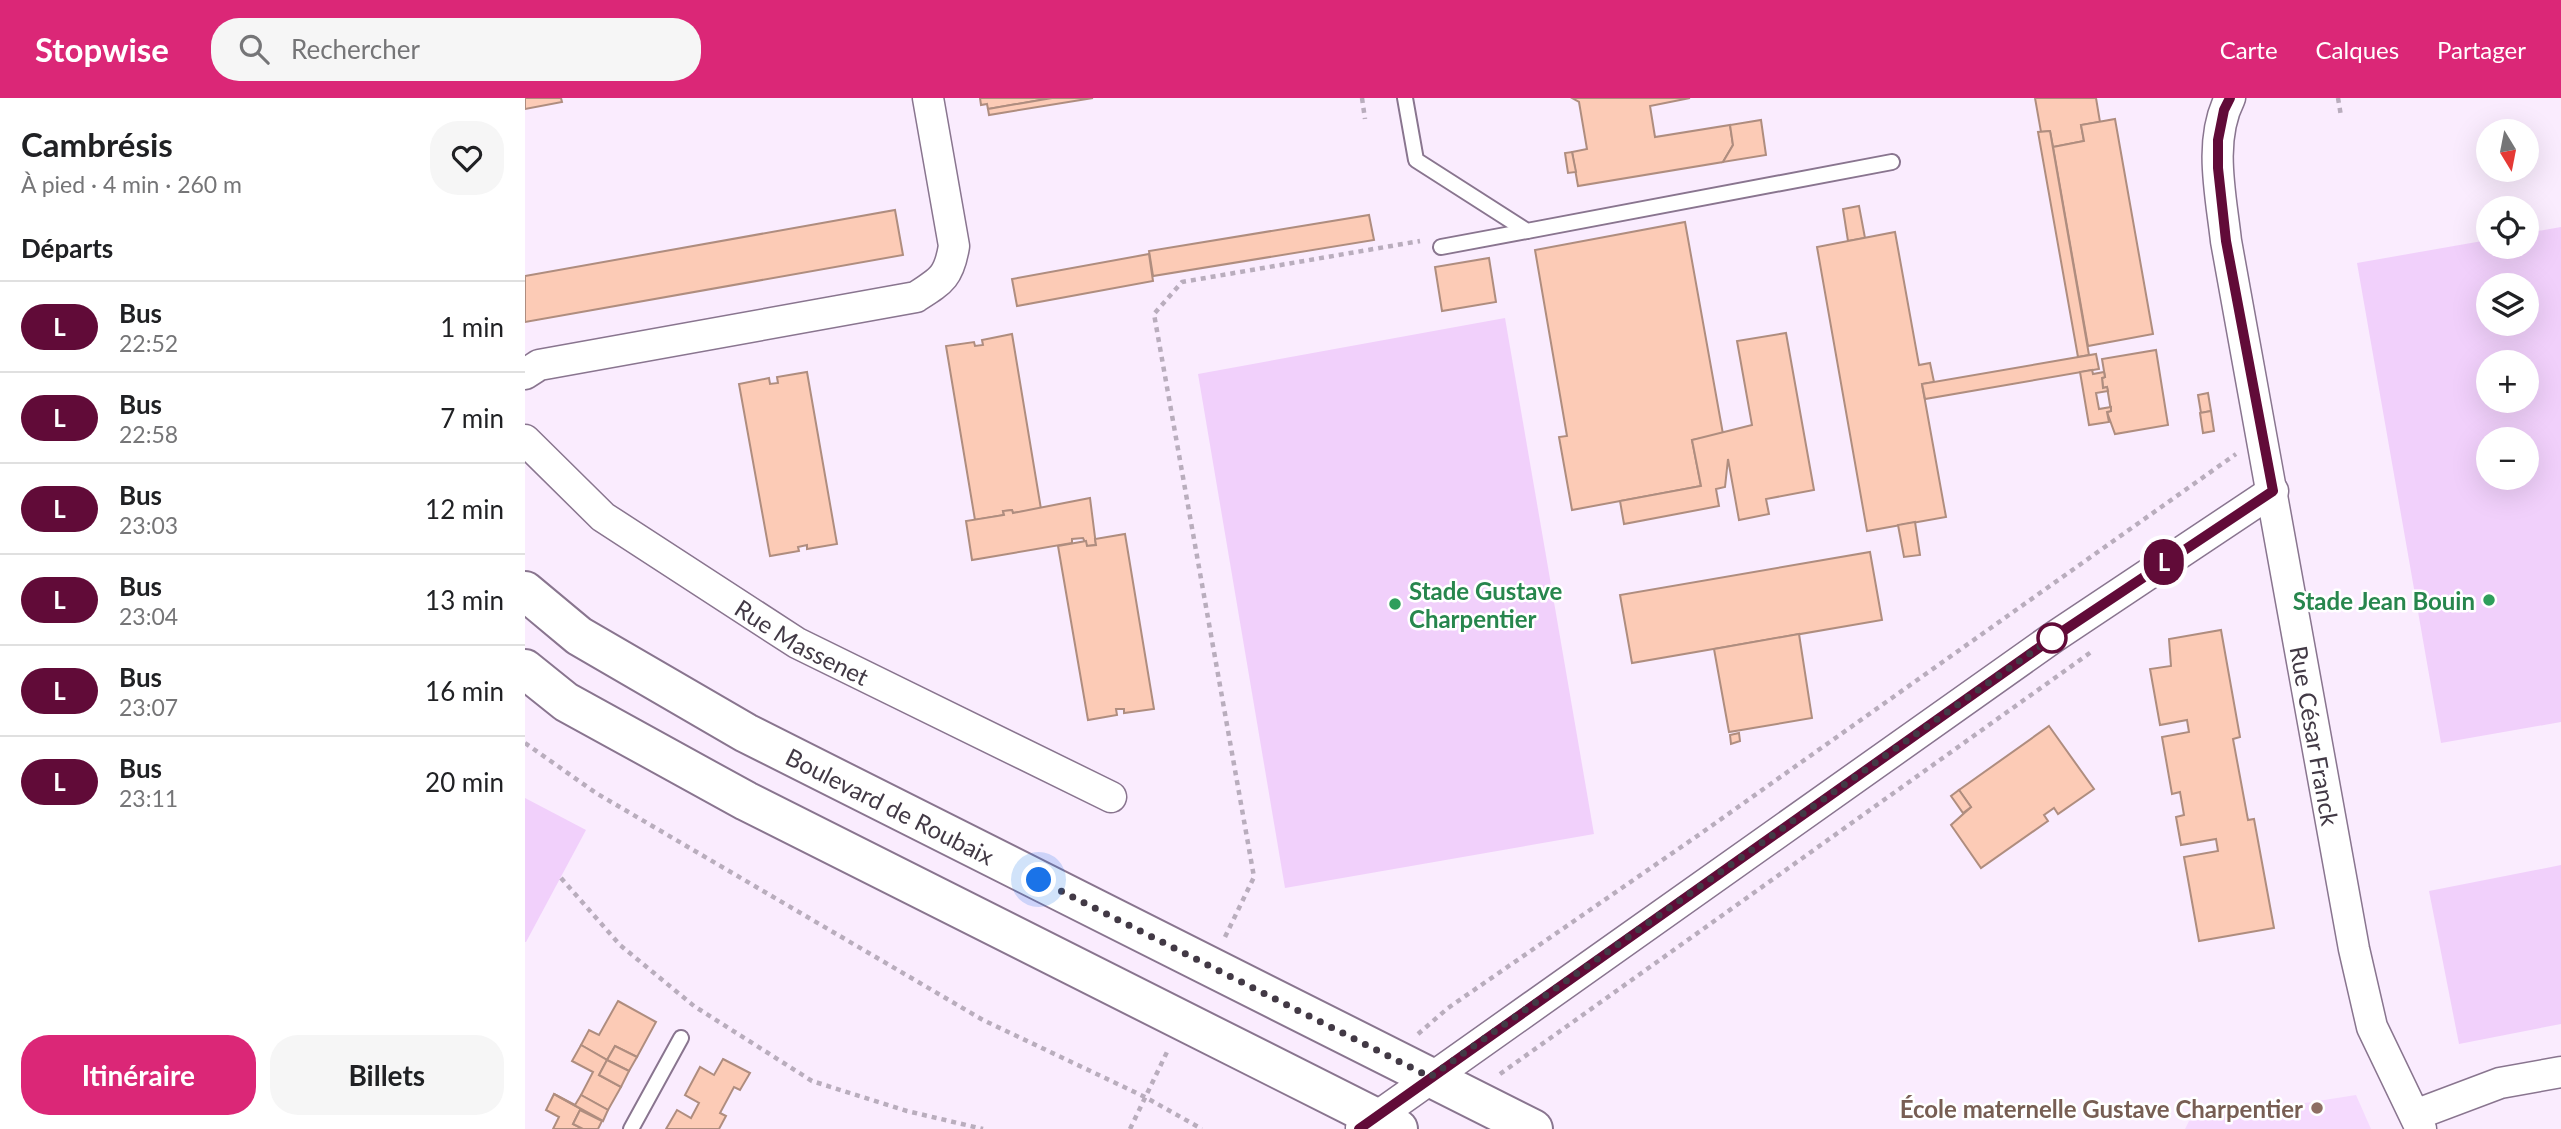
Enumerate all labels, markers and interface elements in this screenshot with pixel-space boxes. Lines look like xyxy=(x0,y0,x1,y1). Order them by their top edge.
search box xyxy=(211,18,701,81)
text: Stopwise xyxy=(35,29,169,69)
icon: search xyxy=(235,30,273,68)
text: Rechercher xyxy=(291,33,420,65)
text: Carte xyxy=(2220,35,2278,64)
text: Calques xyxy=(2316,35,2399,64)
text: Partager xyxy=(2437,35,2526,64)
north arrow xyxy=(2476,119,2539,182)
map controls xyxy=(2476,119,2539,490)
button: heart xyxy=(430,121,504,195)
text: Cambrésis xyxy=(21,124,173,164)
text: À pied · 4 min · 260 m xyxy=(21,170,242,198)
button: locate xyxy=(2476,196,2539,259)
text: Départs xyxy=(21,232,113,264)
button: layers xyxy=(2476,273,2539,336)
text: Bus xyxy=(119,297,162,329)
text: 1 min xyxy=(440,311,504,343)
text: L xyxy=(53,312,66,341)
text: 22:52 xyxy=(119,329,178,357)
button: + xyxy=(2476,350,2539,413)
text: Bus xyxy=(119,388,162,420)
text: 7 min xyxy=(440,402,504,434)
text: L xyxy=(53,403,66,432)
text: 22:58 xyxy=(119,420,178,448)
button: − xyxy=(2476,427,2539,490)
text: Bus xyxy=(119,479,162,511)
text: 12 min xyxy=(425,493,504,525)
text: L xyxy=(53,494,66,523)
text: 23:03 xyxy=(119,511,178,539)
line badge: L xyxy=(2141,539,2187,585)
text: L xyxy=(2158,547,2170,576)
text: Bus xyxy=(119,570,162,602)
place label: Stade Gustave Charpentier xyxy=(1409,576,1562,633)
text: 13 min xyxy=(425,584,504,616)
text: L xyxy=(53,585,66,614)
place label: Stade Jean Bouin xyxy=(2293,586,2475,615)
marker: Stade Jean Bouin xyxy=(2481,592,2497,608)
street label: Rue Massenet xyxy=(730,593,874,691)
marker: Stade Gustave Charpentier xyxy=(1387,596,1403,612)
text: 23:04 xyxy=(119,602,178,630)
unlabelled marker xyxy=(2037,623,2067,653)
street label: Rue César Franck xyxy=(2285,644,2346,829)
text: Bus xyxy=(119,661,162,693)
text: 16 min xyxy=(425,675,504,707)
text: L xyxy=(53,676,66,705)
text: 23:07 xyxy=(119,693,178,721)
street label: Boulevard de Roubaix xyxy=(782,741,999,870)
text: Bus xyxy=(119,752,162,784)
text: 20 min xyxy=(425,766,504,798)
text: L xyxy=(53,767,66,796)
text: 23:11 xyxy=(119,784,178,812)
your location xyxy=(1021,862,1056,897)
button: Itinéraire xyxy=(21,1035,256,1115)
button: Billets xyxy=(270,1035,504,1115)
place label: École maternelle Gustave Charpentier xyxy=(1900,1094,2303,1123)
marker: École maternelle Gustave Charpentier xyxy=(2309,1100,2325,1116)

